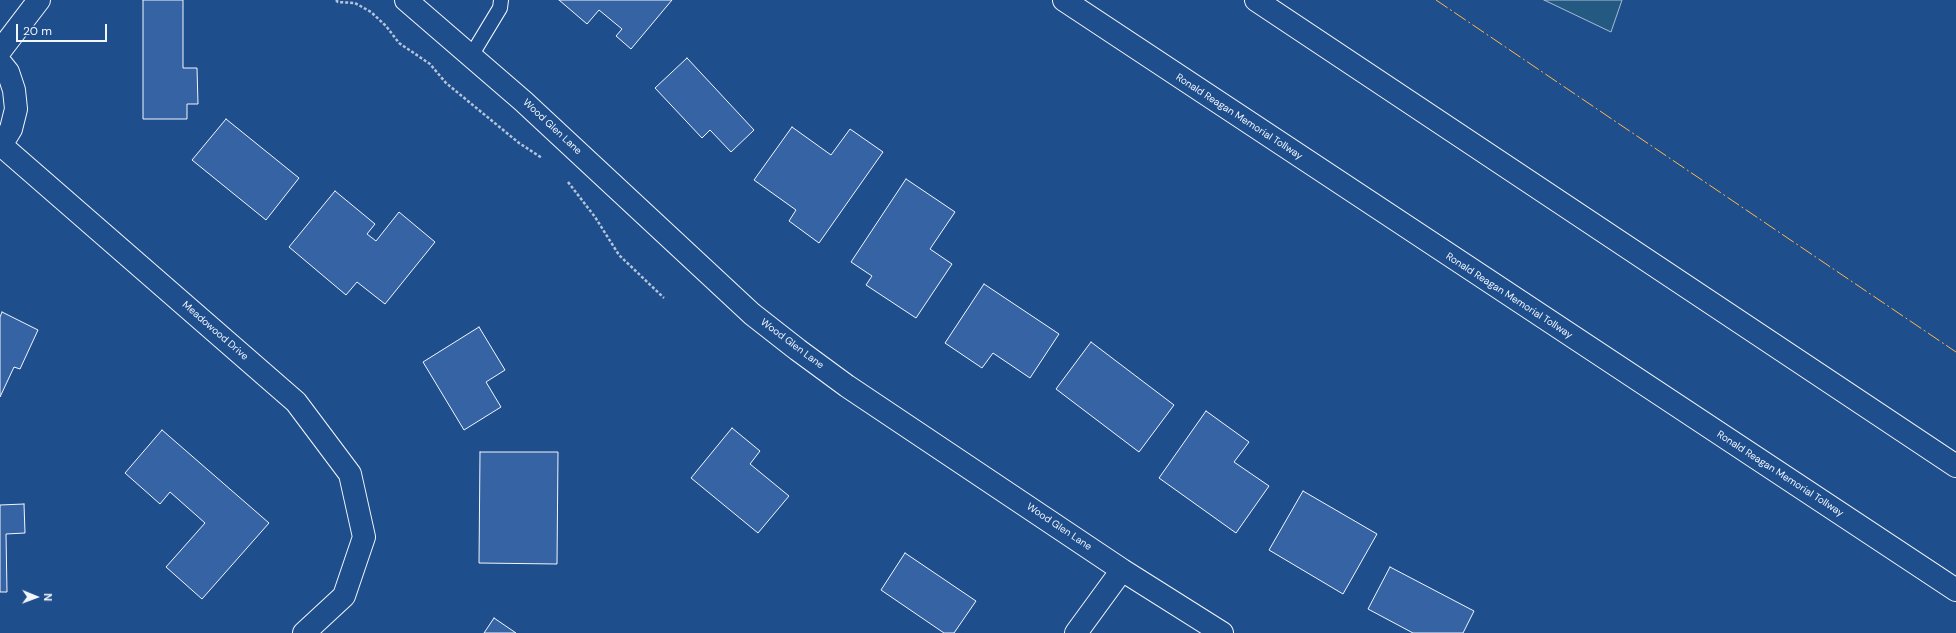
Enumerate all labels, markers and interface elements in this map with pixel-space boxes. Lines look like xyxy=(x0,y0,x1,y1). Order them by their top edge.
scale bar xyxy=(18,16,109,42)
text: 20 m xyxy=(23,23,52,39)
street label: Ronald Reagan Memorial Tollway xyxy=(1173,71,1305,163)
street label: Wood Glen Lane xyxy=(520,97,584,157)
street label: Ronald Reagan Memorial Tollway xyxy=(1443,250,1575,342)
street label: Meadowood Drive xyxy=(180,299,250,363)
street label: Wood Glen Lane xyxy=(758,316,826,372)
street label: Ronald Reagan Memorial Tollway xyxy=(1714,428,1846,520)
street label: Wood Glen Lane xyxy=(1024,501,1094,553)
north arrow xyxy=(16,577,56,617)
text: N xyxy=(41,593,55,601)

